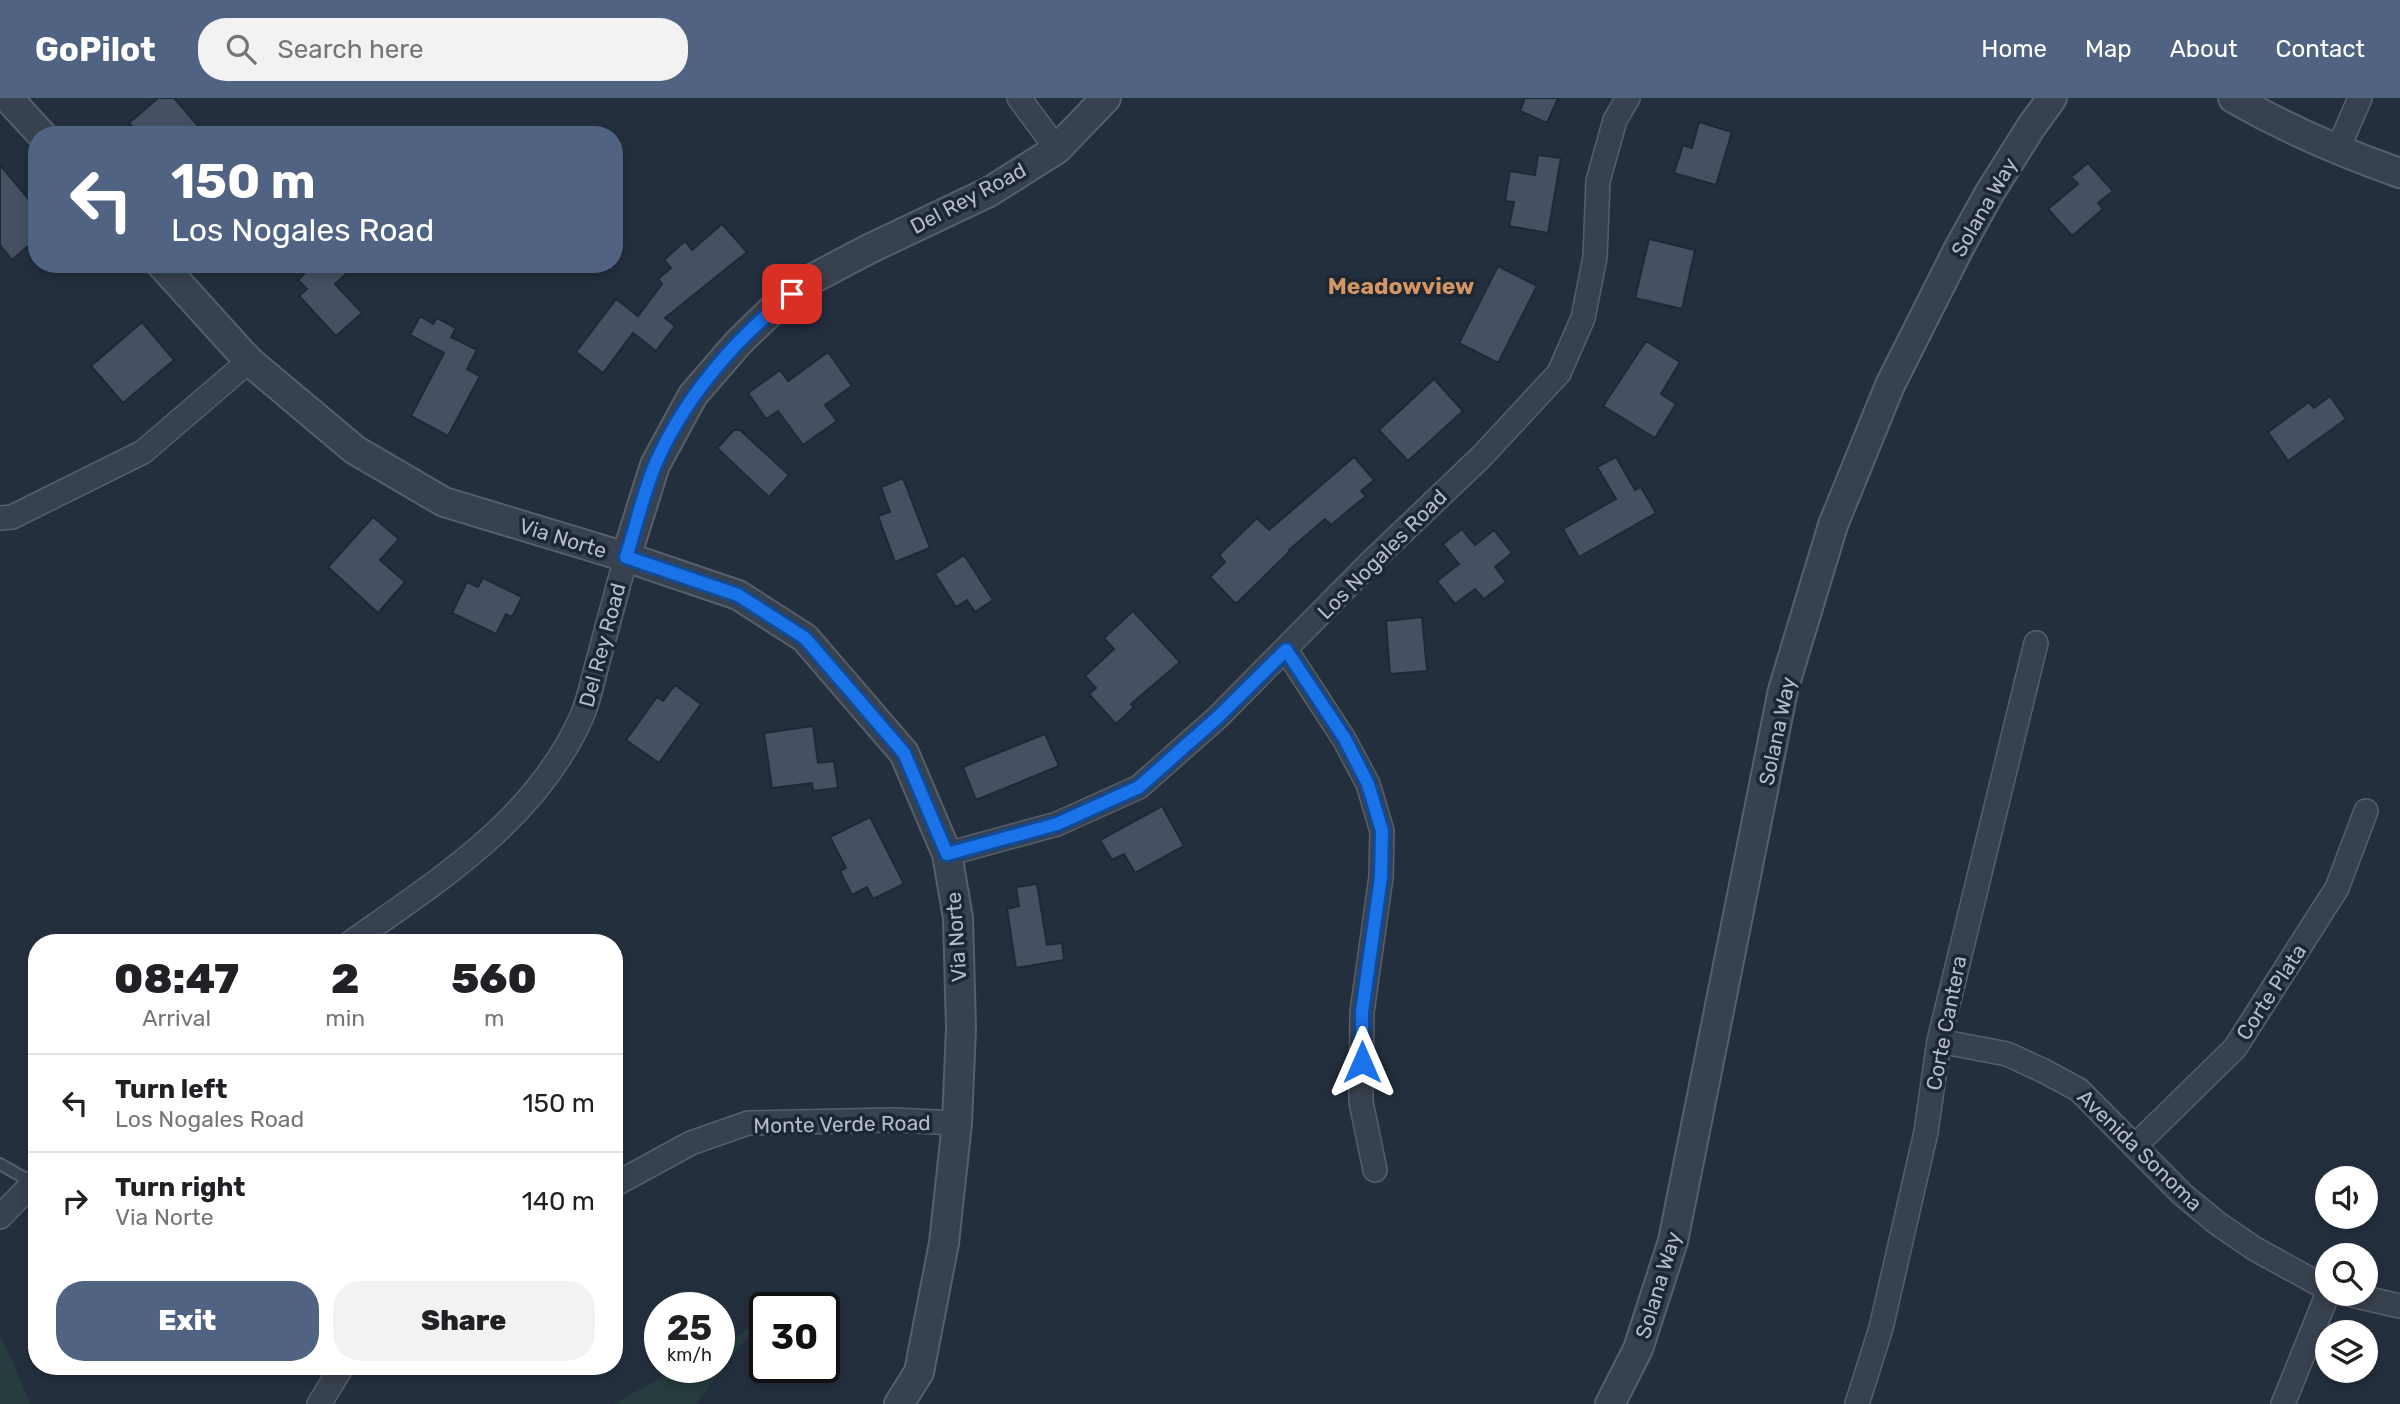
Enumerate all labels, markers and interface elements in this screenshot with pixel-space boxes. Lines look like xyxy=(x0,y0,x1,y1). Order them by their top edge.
search box xyxy=(198,18,688,81)
text: GoPilot xyxy=(35,30,156,69)
icon: search xyxy=(222,30,260,68)
text: Search here xyxy=(278,34,423,65)
text: Home xyxy=(1981,35,2047,63)
text: Map xyxy=(2085,35,2132,63)
text: About xyxy=(2170,35,2238,63)
text: Contact xyxy=(2276,35,2365,63)
text: 150 m xyxy=(171,152,316,210)
street label: Solana Way xyxy=(1946,153,2023,261)
icon: left xyxy=(56,154,147,245)
street label: Del Rey Road xyxy=(906,157,1030,239)
text: Los Nogales Road xyxy=(171,211,434,249)
pin xyxy=(762,264,822,324)
district label: Meadowview xyxy=(1328,272,1474,300)
icon: arrive xyxy=(773,275,811,313)
street label: Los Nogales Road xyxy=(1312,484,1452,624)
street label: Via Norte xyxy=(516,513,610,563)
street label: Del Rey Road xyxy=(573,580,631,710)
street label: Solana Way xyxy=(1753,674,1801,788)
street label: Via Norte xyxy=(940,891,972,983)
street label: Corte Plata xyxy=(2231,939,2311,1045)
text: 08:47 xyxy=(114,954,239,1004)
text: 2 xyxy=(331,954,359,1004)
text: 560 xyxy=(451,954,537,1004)
street label: Corte Cantera xyxy=(1921,954,1971,1092)
text: Arrival xyxy=(142,1004,211,1032)
text: min xyxy=(325,1004,365,1032)
text: m xyxy=(484,1004,504,1032)
position arrow xyxy=(1325,1025,1399,1099)
text: Turn left xyxy=(115,1074,227,1105)
icon: left xyxy=(56,1084,94,1122)
street label: Avenida Sonoma xyxy=(2072,1084,2208,1216)
text: 150 m xyxy=(522,1088,595,1119)
text: Los Nogales Road xyxy=(115,1105,304,1133)
street label: Monte Verde Road xyxy=(753,1110,931,1138)
map controls xyxy=(2315,1166,2378,1383)
button: sound xyxy=(2315,1166,2378,1229)
text: Turn right xyxy=(115,1172,245,1203)
icon: right xyxy=(56,1182,94,1220)
text: 140 m xyxy=(522,1186,595,1217)
text: Via Norte xyxy=(115,1203,214,1231)
street label: Solana Way xyxy=(1630,1228,1686,1341)
button: search xyxy=(2315,1243,2378,1306)
button: Exit xyxy=(56,1281,319,1361)
button: Share xyxy=(333,1281,595,1361)
speed limit sign: 30 xyxy=(749,1292,840,1383)
text: 25 xyxy=(667,1307,712,1349)
button: layers xyxy=(2315,1320,2378,1383)
text: km/h xyxy=(667,1344,712,1366)

